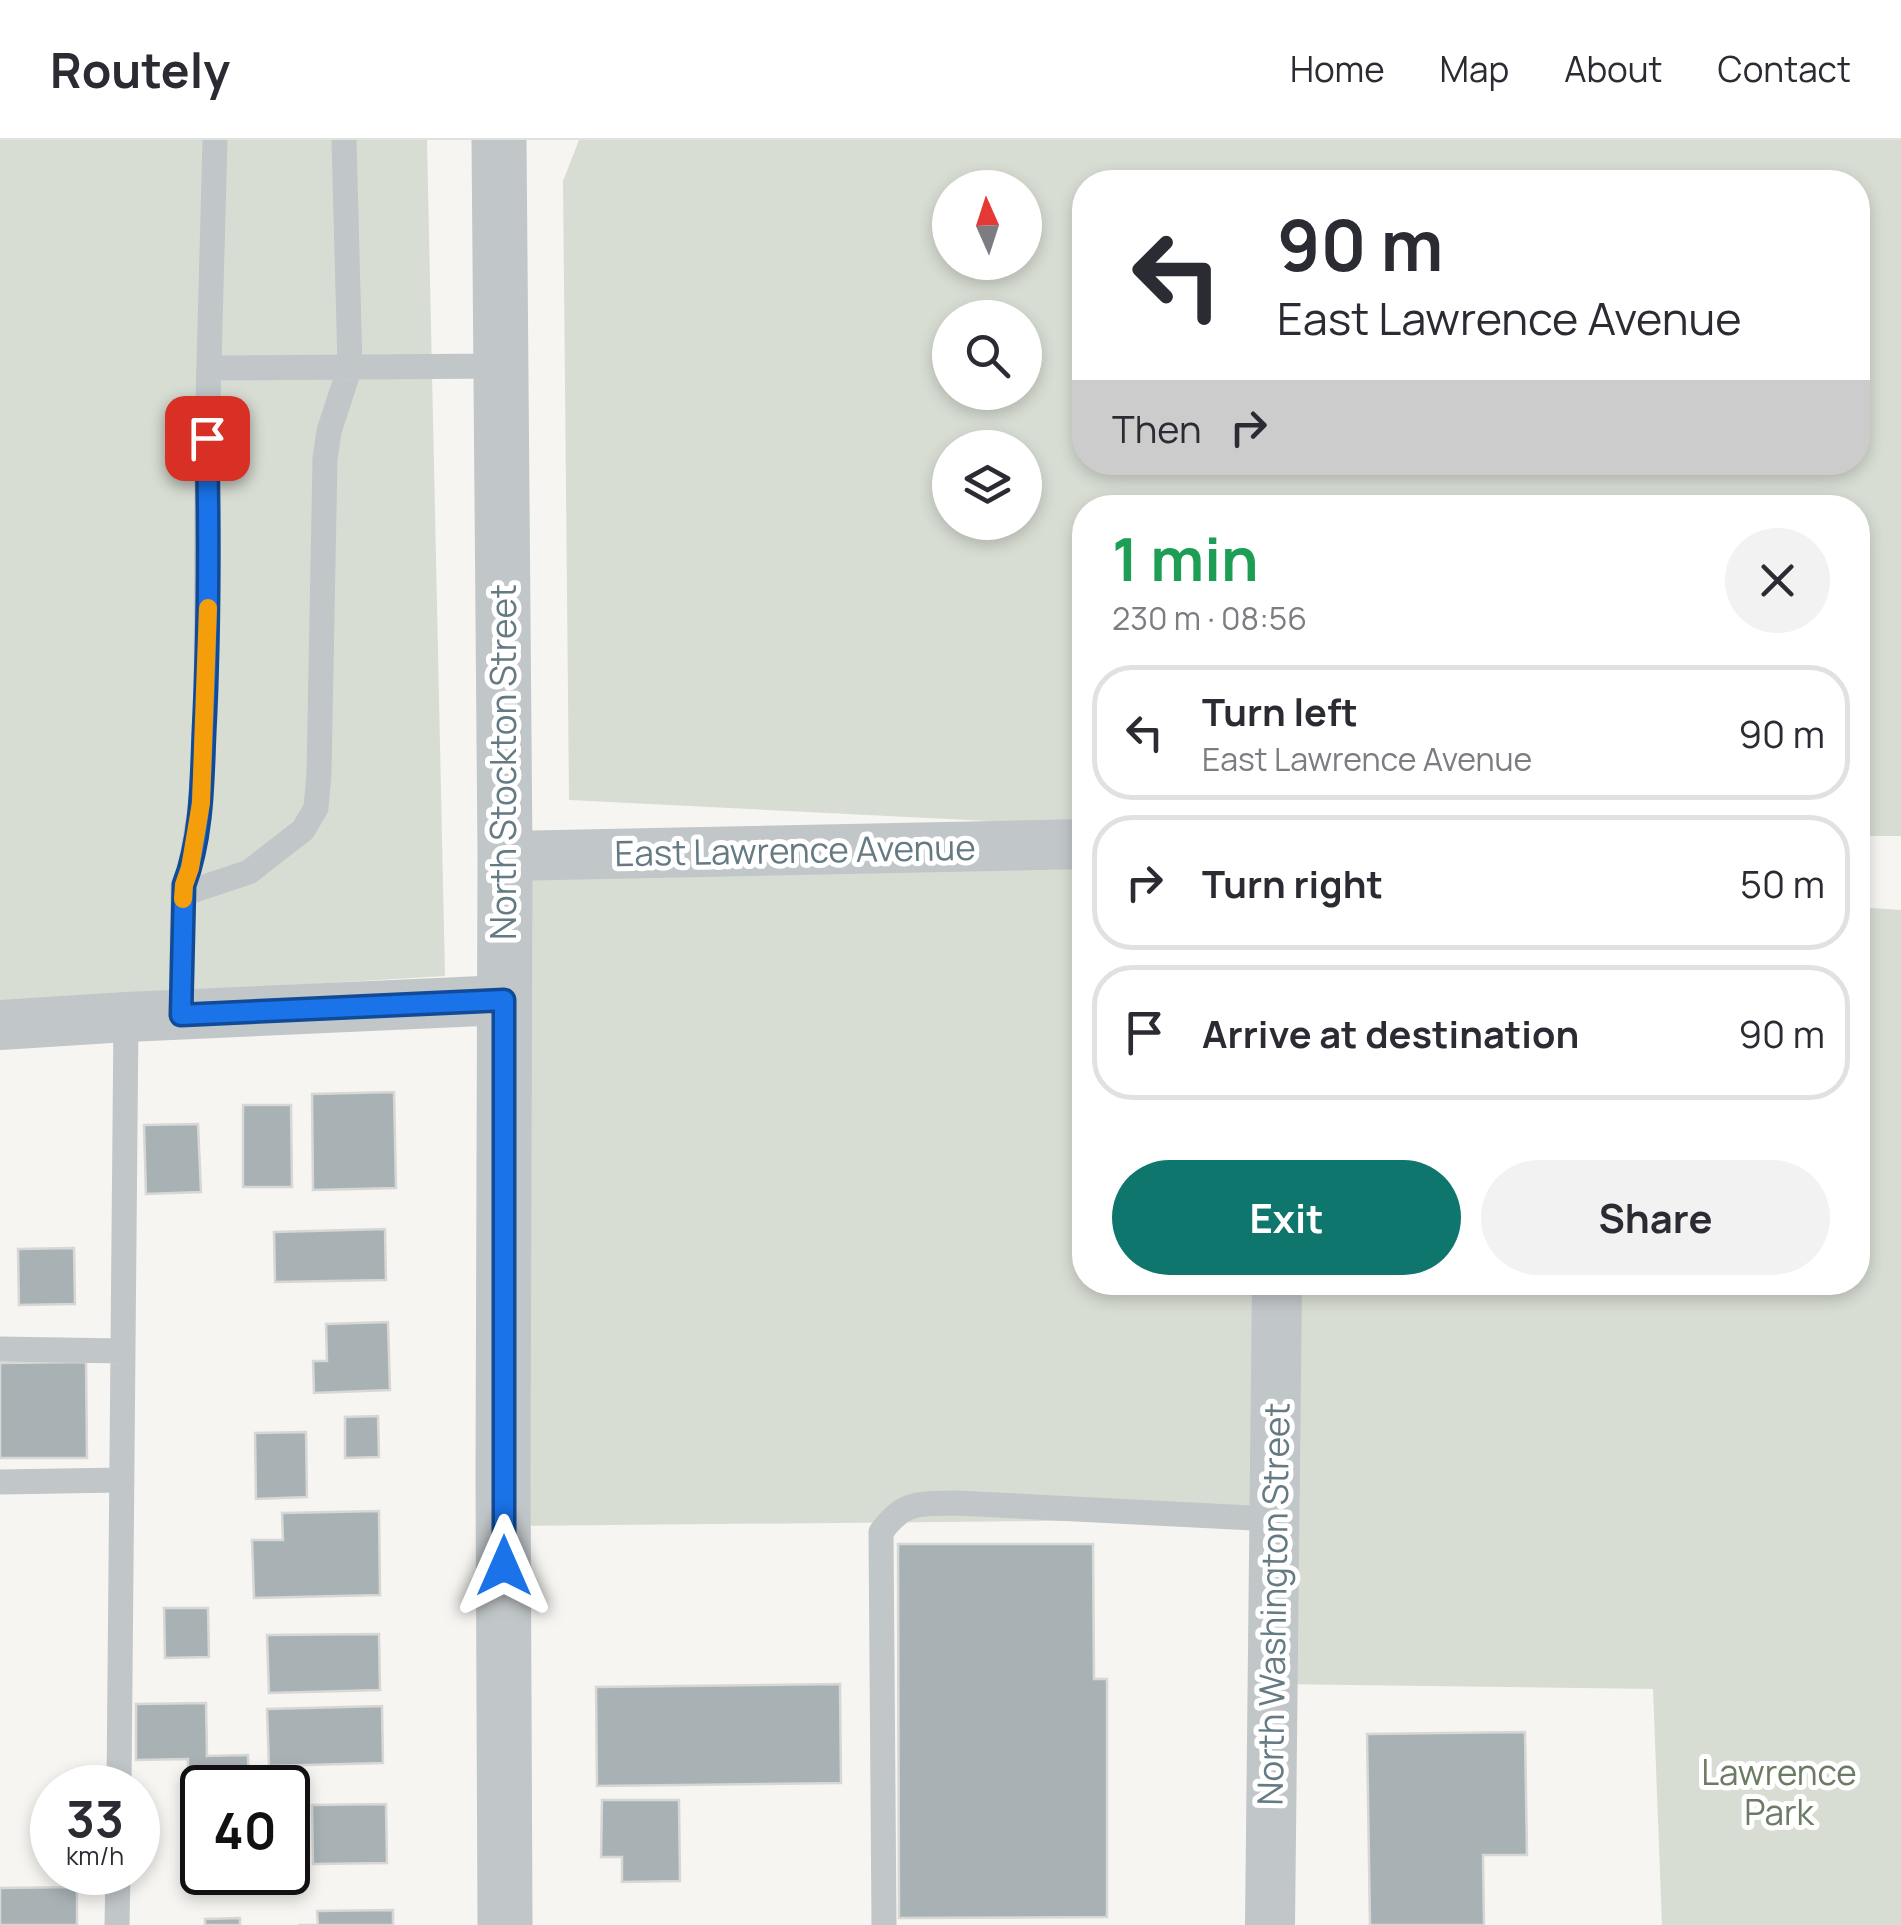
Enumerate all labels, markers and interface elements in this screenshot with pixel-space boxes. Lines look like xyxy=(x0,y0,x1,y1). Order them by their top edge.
text: Routely xyxy=(50,37,230,102)
text: Home xyxy=(1290,45,1385,93)
text: Map xyxy=(1440,45,1509,93)
text: About xyxy=(1564,45,1663,93)
text: Contact xyxy=(1718,45,1851,93)
north arrow xyxy=(932,170,1042,280)
map controls xyxy=(932,170,1042,540)
text: 90 m xyxy=(1277,196,1444,292)
icon: left xyxy=(1112,210,1242,340)
text: East Lawrence Avenue xyxy=(1277,287,1741,349)
button: search xyxy=(932,300,1042,410)
pin xyxy=(165,396,250,481)
icon: right xyxy=(1221,400,1276,455)
text: Then xyxy=(1112,402,1201,454)
icon: arrive xyxy=(180,411,235,466)
button: layers xyxy=(932,430,1042,540)
text: 1 min xyxy=(1112,517,1259,599)
button: close xyxy=(1725,528,1830,633)
street label: North Stockton Street xyxy=(479,584,527,940)
text: 230 m · 08:56 xyxy=(1112,596,1307,640)
text: Turn left xyxy=(1202,685,1358,737)
icon: left xyxy=(1117,705,1172,760)
text: 90 m xyxy=(1738,707,1825,759)
text: East Lawrence Avenue xyxy=(1202,737,1532,781)
street label: East Lawrence Avenue xyxy=(614,823,976,877)
icon: right xyxy=(1117,855,1172,910)
text: Turn right xyxy=(1202,857,1383,909)
text: 50 m xyxy=(1740,857,1825,909)
icon: arrive xyxy=(1117,1005,1172,1060)
text: Arrive at destination xyxy=(1202,1007,1579,1059)
text: 90 m xyxy=(1738,1007,1825,1059)
button: Exit xyxy=(1112,1160,1461,1275)
button: Share xyxy=(1481,1160,1830,1275)
street label: North Washington Street xyxy=(1245,1402,1301,1806)
position arrow xyxy=(452,1514,556,1618)
park label: Lawrence Park xyxy=(1701,1748,1857,1836)
speed limit sign: 40 xyxy=(180,1765,310,1895)
text: 33 xyxy=(66,1784,124,1852)
text: km/h xyxy=(66,1838,124,1873)

